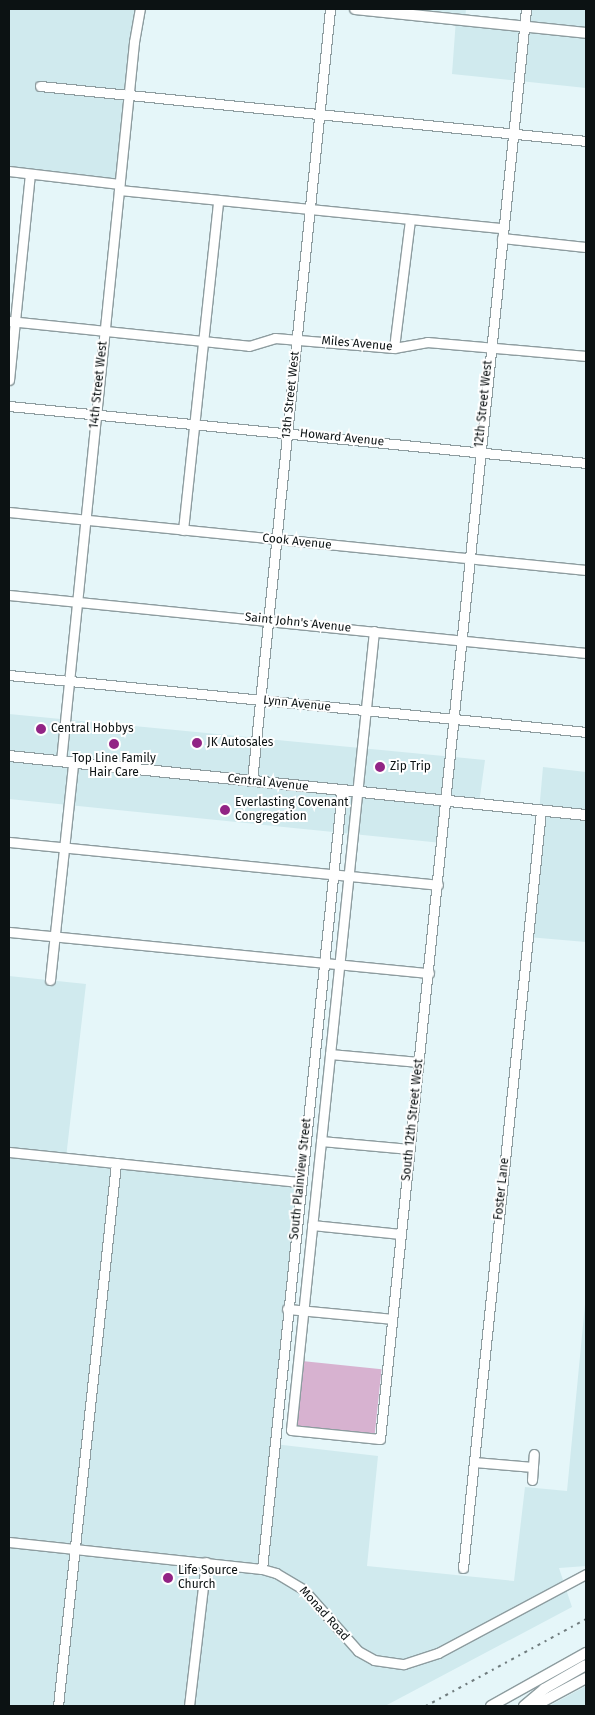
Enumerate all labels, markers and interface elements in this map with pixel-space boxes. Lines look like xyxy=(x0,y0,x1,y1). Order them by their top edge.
street label: Miles Avenue xyxy=(321,334,393,354)
street label: 14th Street West xyxy=(87,340,111,430)
street label: 13th Street West xyxy=(279,351,303,439)
street label: 12th Street West xyxy=(472,360,496,448)
street label: Howard Avenue xyxy=(299,426,385,450)
street label: Cook Avenue xyxy=(262,531,332,553)
street label: Saint John's Avenue xyxy=(244,610,352,636)
street label: Lynn Avenue xyxy=(262,693,332,715)
place label: Central Hobbys xyxy=(51,722,133,736)
marker: Central Hobbys xyxy=(35,723,47,735)
place label: JK Autosales xyxy=(207,736,273,750)
marker: JK Autosales xyxy=(191,737,203,749)
marker: Top Line Family Hair Care xyxy=(108,738,120,750)
place label: Top Line Family Hair Care xyxy=(72,752,156,780)
place label: Zip Trip xyxy=(390,760,431,774)
marker: Zip Trip xyxy=(374,761,386,773)
street label: Central Avenue xyxy=(227,772,309,794)
place label: Everlasting Covenant Congregation xyxy=(235,796,349,824)
marker: Everlasting Covenant Congregation xyxy=(219,804,231,816)
street label: South 12th Street West xyxy=(399,1058,427,1182)
street label: South Plainview Street xyxy=(287,1117,315,1241)
street label: Foster Lane xyxy=(492,1157,512,1221)
place label: Life Source Church xyxy=(178,1564,238,1592)
marker: Life Source Church xyxy=(162,1572,174,1584)
street label: Monad Road xyxy=(296,1584,352,1644)

